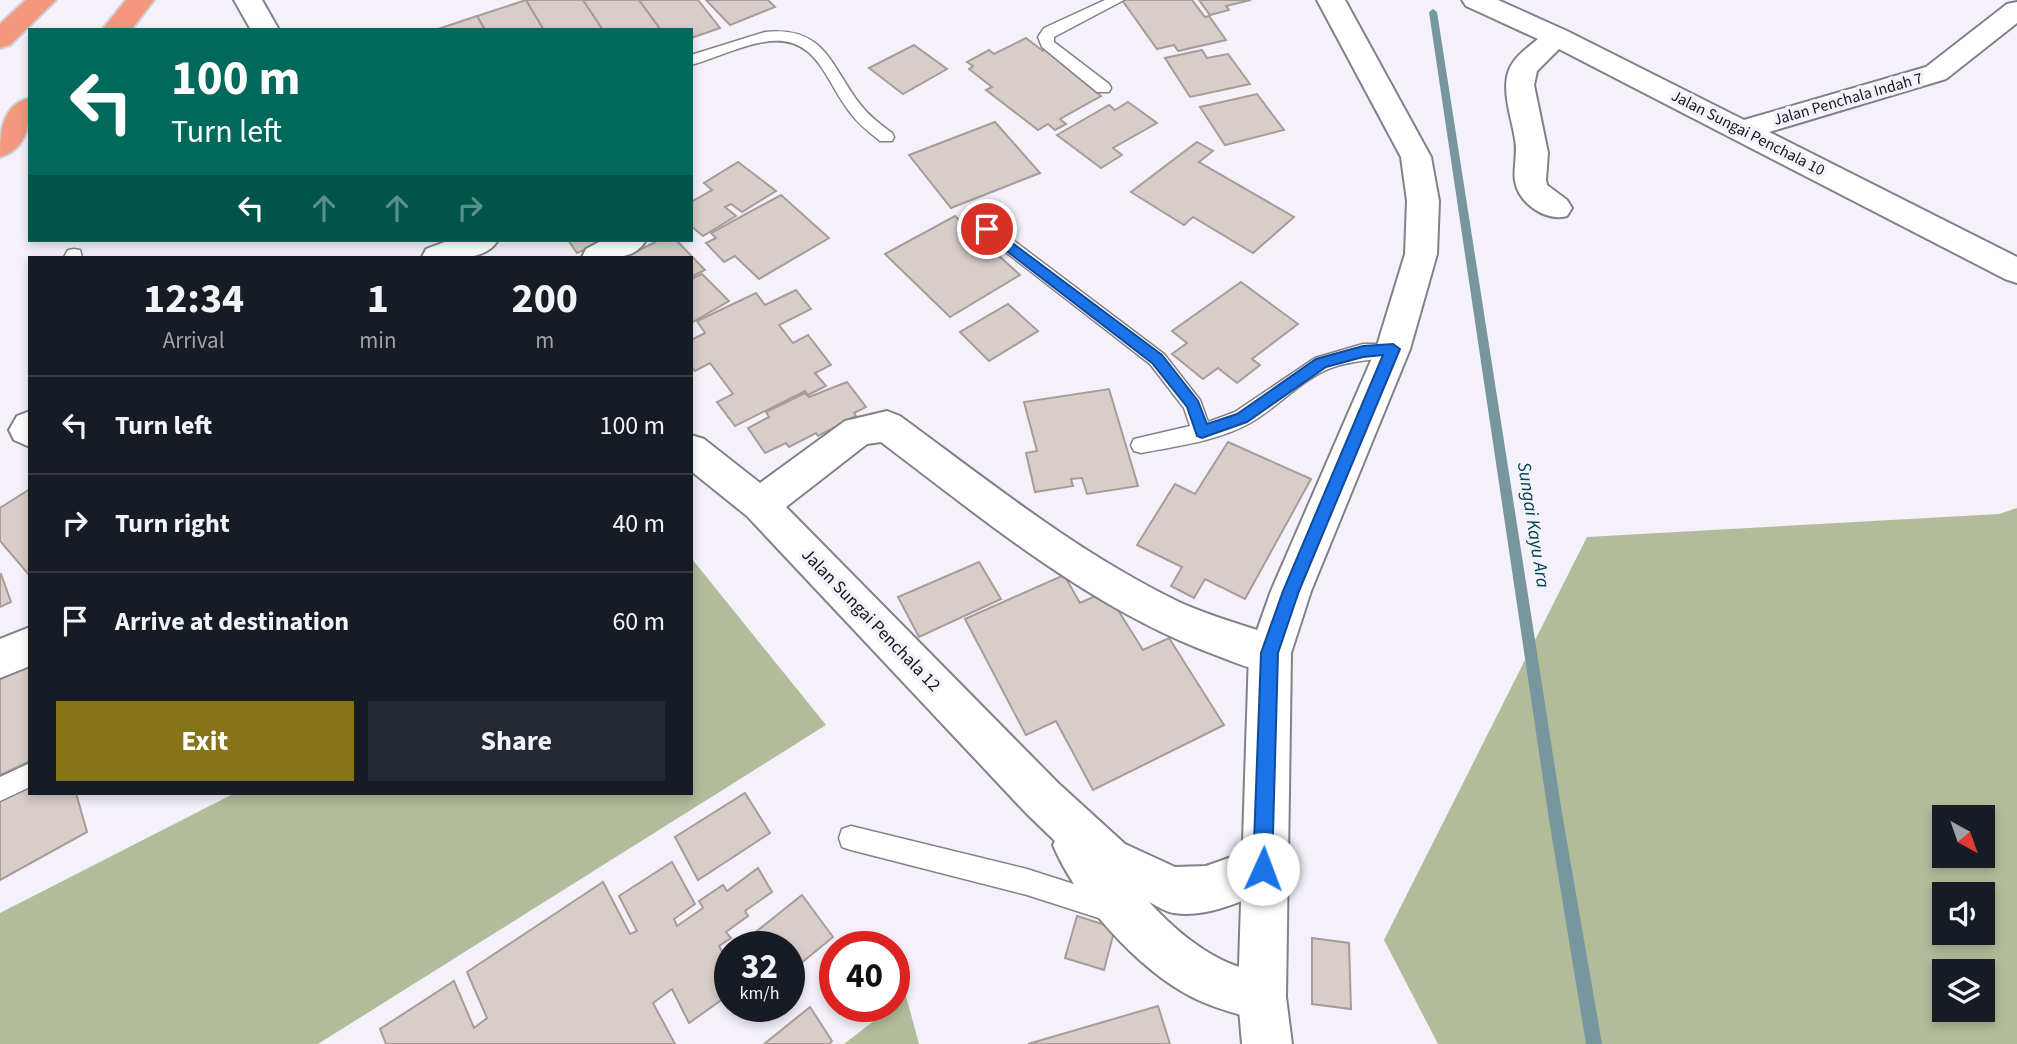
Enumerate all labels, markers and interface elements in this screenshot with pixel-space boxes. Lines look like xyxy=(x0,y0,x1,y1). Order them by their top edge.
text: 100 m xyxy=(171,44,300,114)
icon: left xyxy=(56,56,147,147)
street label: Jalan Penchala Indah 7 xyxy=(1771,67,1925,131)
street label: Jalan Sungai Penchala 10 xyxy=(1667,85,1829,181)
text: Turn left xyxy=(171,109,282,155)
icon: left xyxy=(232,189,270,227)
icon: ahead xyxy=(305,189,343,227)
icon: ahead xyxy=(378,189,416,227)
icon: right xyxy=(451,189,489,227)
pin xyxy=(957,199,1017,259)
icon: arrive xyxy=(968,210,1006,248)
text: 12:34 xyxy=(143,269,244,329)
text: 1 xyxy=(367,269,389,329)
text: 200 xyxy=(511,269,578,329)
text: Arrival xyxy=(163,324,225,357)
text: min xyxy=(359,324,397,357)
text: m xyxy=(535,324,554,357)
icon: left xyxy=(56,406,94,444)
text: Turn left xyxy=(115,407,212,444)
text: 100 m xyxy=(599,407,665,444)
water label: Sungai Kayu Ara xyxy=(1510,460,1556,590)
icon: right xyxy=(56,504,94,542)
text: Turn right xyxy=(115,505,230,542)
text: 40 m xyxy=(612,505,665,542)
street label: Jalan Sungai Penchala 12 xyxy=(796,543,946,697)
icon: arrive xyxy=(56,602,94,640)
text: Arrive at destination xyxy=(115,603,349,640)
text: 60 m xyxy=(612,603,665,640)
button: Exit xyxy=(56,701,354,781)
button: Share xyxy=(368,701,665,781)
north arrow xyxy=(1932,805,1995,868)
map controls xyxy=(1932,805,1995,1022)
position arrow xyxy=(1226,832,1300,906)
button: sound xyxy=(1932,882,1995,945)
speed limit sign: 40 xyxy=(819,931,910,1022)
text: 32 xyxy=(741,942,778,992)
button: layers xyxy=(1932,959,1995,1022)
text: km/h xyxy=(740,981,779,1006)

